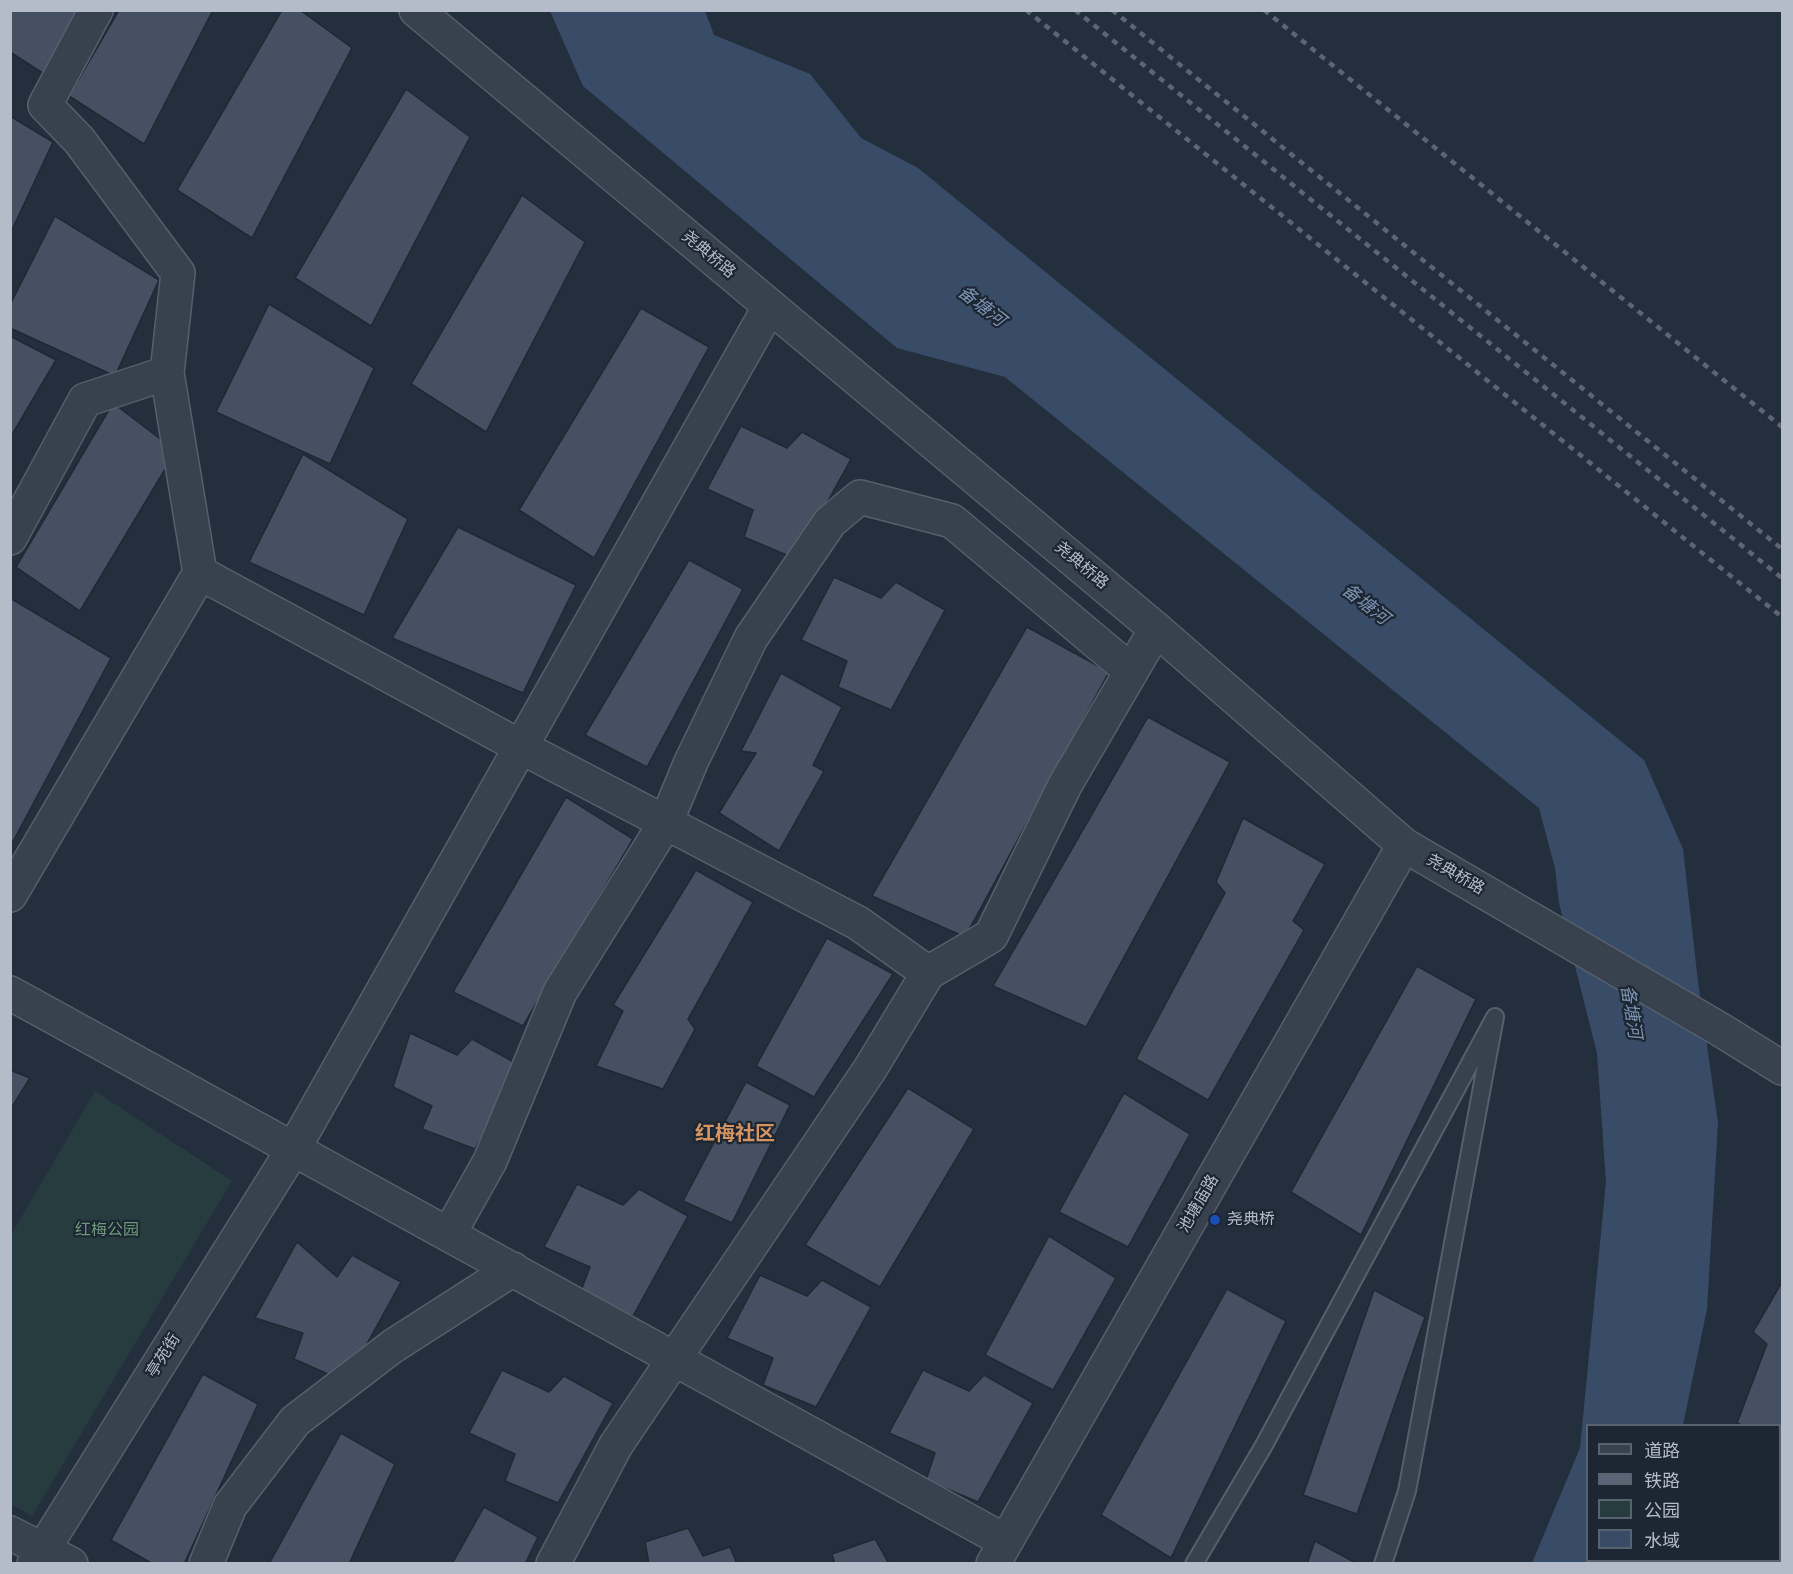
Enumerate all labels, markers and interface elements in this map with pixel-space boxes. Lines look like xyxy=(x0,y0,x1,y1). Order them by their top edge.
street label: 尧典桥路 xyxy=(677,227,739,283)
water label: 备塘河 xyxy=(953,282,1009,332)
street label: 尧典桥路 xyxy=(1050,538,1112,594)
water label: 备塘河 xyxy=(1337,580,1393,630)
street label: 尧典桥路 xyxy=(1422,851,1488,899)
water label: 备塘河 xyxy=(1615,984,1645,1040)
district label: 红梅社区 xyxy=(695,1123,775,1147)
street label: 池塘庙路 xyxy=(1175,1171,1223,1237)
place label: 尧典桥 xyxy=(1227,1210,1275,1230)
marker: 尧典桥 xyxy=(1208,1213,1222,1227)
park label: 红梅公园 xyxy=(75,1221,139,1241)
street label: 亭苑街 xyxy=(143,1331,185,1381)
legend xyxy=(1586,1424,1781,1562)
text: 道路 xyxy=(1644,1440,1680,1461)
text: 铁路 xyxy=(1644,1470,1680,1491)
text: 公园 xyxy=(1644,1500,1680,1521)
text: 水域 xyxy=(1644,1530,1680,1551)

